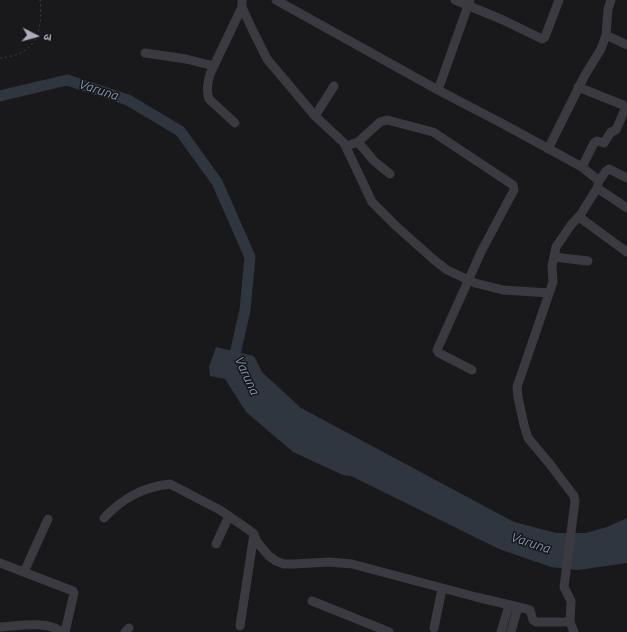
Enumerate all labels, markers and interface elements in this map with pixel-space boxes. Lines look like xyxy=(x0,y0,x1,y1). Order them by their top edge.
north arrow xyxy=(16,16,56,56)
text: उ xyxy=(42,33,54,41)
water label: Varuna xyxy=(77,76,121,104)
water label: Varuna xyxy=(231,354,263,398)
water label: Varuna xyxy=(509,529,553,557)

